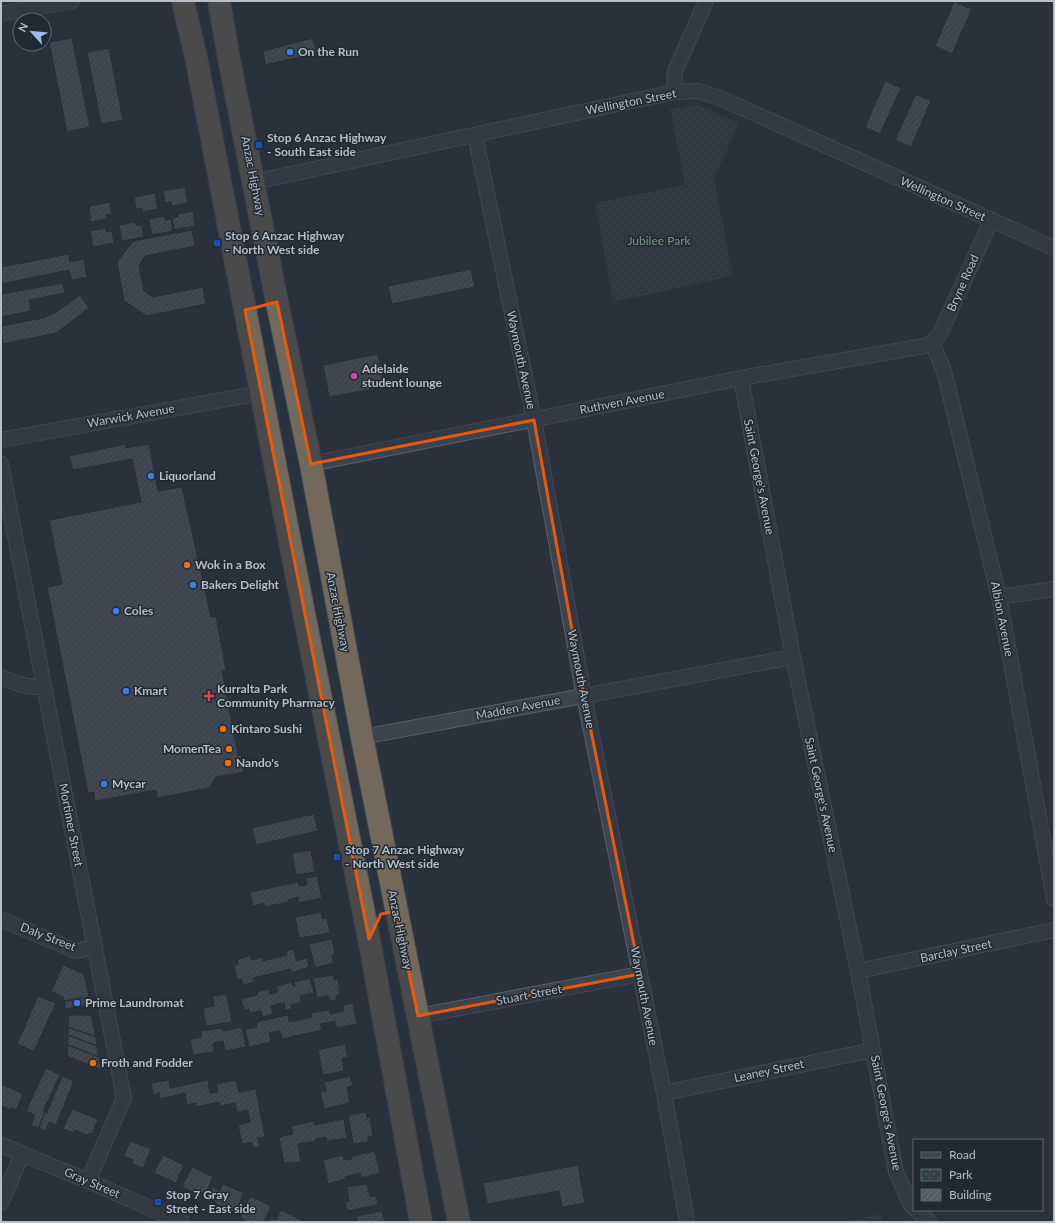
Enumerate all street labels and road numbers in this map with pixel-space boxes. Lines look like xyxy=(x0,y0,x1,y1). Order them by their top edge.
street label: Wellington Street xyxy=(584,85,678,118)
street label: Anzac Highway xyxy=(238,135,269,218)
street label: Wellington Street xyxy=(898,173,989,224)
street label: Bryne Road xyxy=(943,252,982,314)
street label: Waymouth Avenue xyxy=(504,309,539,411)
street label: Ruthven Avenue xyxy=(578,386,666,417)
street label: Warwick Avenue xyxy=(86,400,176,431)
street label: Saint George's Avenue xyxy=(741,418,778,536)
street label: Anzac Highway xyxy=(323,571,354,654)
street label: Albion Avenue xyxy=(988,580,1017,658)
street label: Waymouth Avenue xyxy=(565,628,598,730)
street label: Madden Avenue xyxy=(474,692,561,723)
street label: Saint George's Avenue xyxy=(802,736,841,854)
street label: Mortimer Street xyxy=(56,782,87,868)
street label: Anzac Highway xyxy=(385,889,416,972)
street label: Daly Street xyxy=(18,919,79,954)
street label: Barclay Street xyxy=(919,935,994,965)
street label: Waymouth Avenue xyxy=(628,945,661,1047)
street label: Stuart Street xyxy=(495,981,564,1008)
street label: Saint George's Avenue xyxy=(868,1054,905,1172)
street label: Leaney Street xyxy=(732,1056,806,1085)
street label: Gray Street xyxy=(62,1164,123,1201)

